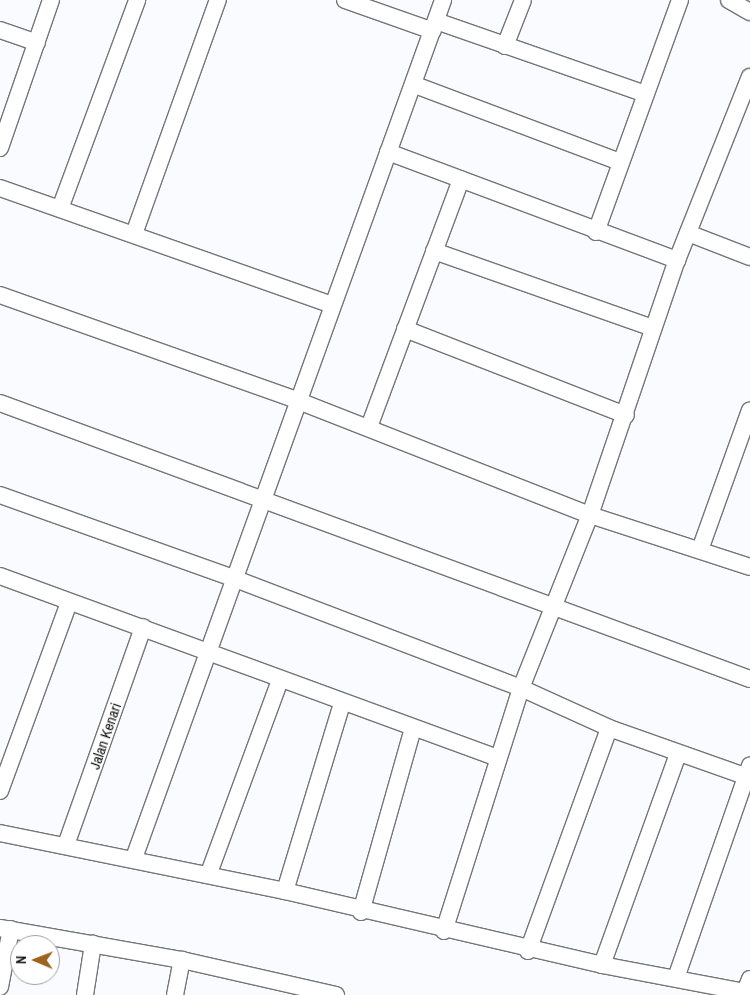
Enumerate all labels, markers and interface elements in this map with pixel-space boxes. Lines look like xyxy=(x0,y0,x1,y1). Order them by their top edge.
street label: Jalan Kenari xyxy=(85,700,125,772)
north arrow xyxy=(10,935,60,985)
text: N xyxy=(12,955,30,964)

